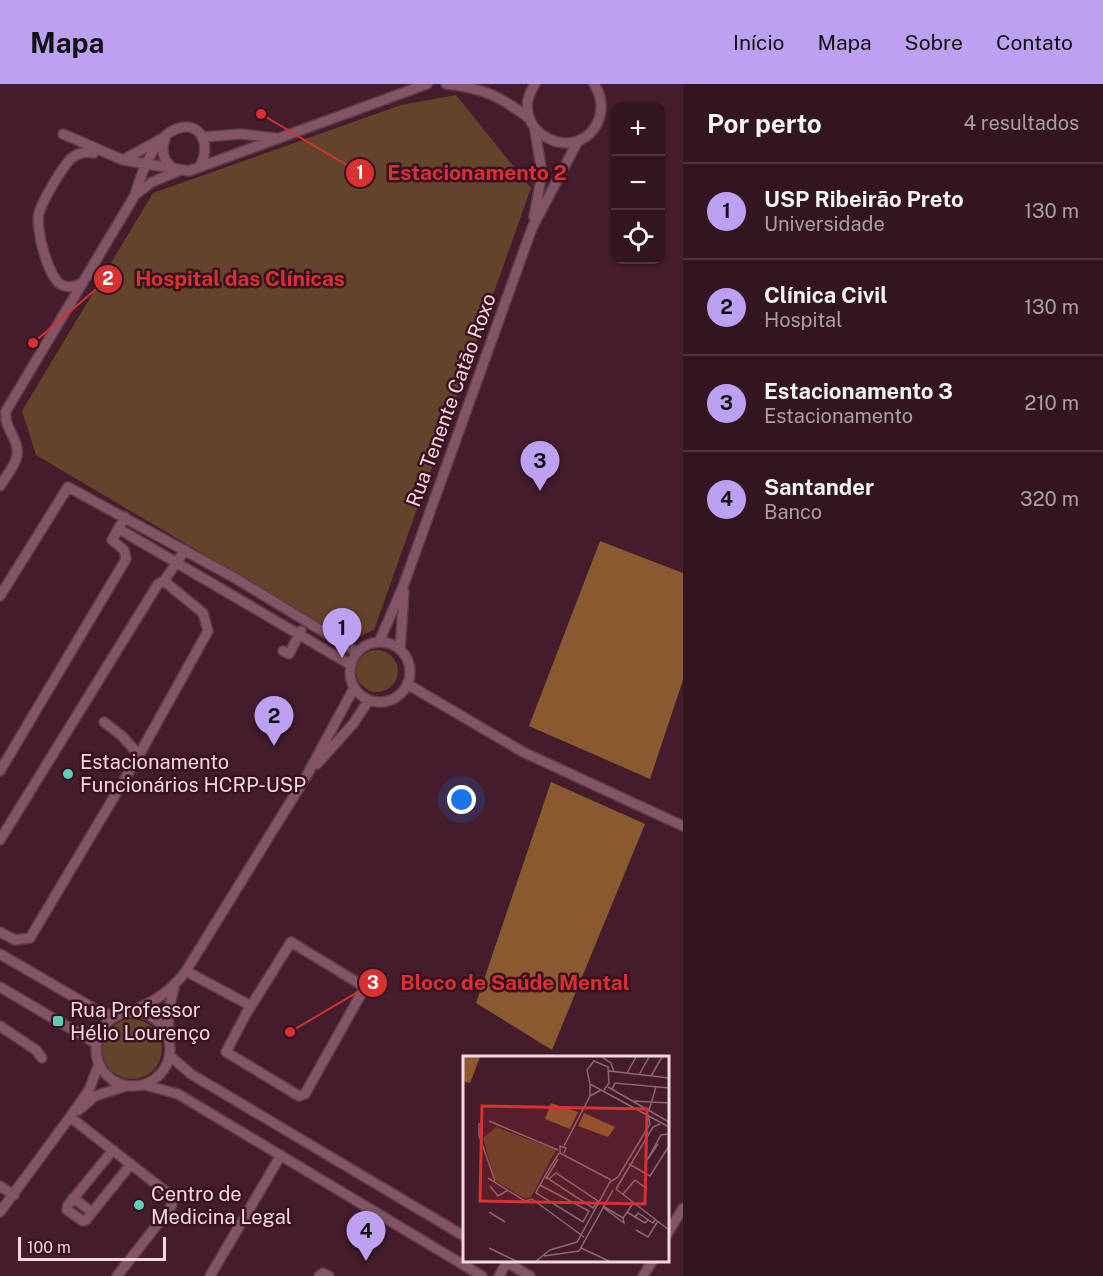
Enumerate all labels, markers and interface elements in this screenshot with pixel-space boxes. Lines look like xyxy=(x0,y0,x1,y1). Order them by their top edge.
text: Mapa xyxy=(30,26,104,59)
text: Início xyxy=(733,30,784,55)
text: Mapa xyxy=(817,30,872,55)
text: Sobre xyxy=(905,30,963,55)
text: Contato xyxy=(996,30,1073,55)
map controls xyxy=(611,102,665,264)
button: + xyxy=(611,102,665,156)
text: Por perto xyxy=(707,108,822,139)
text: 4 resultados xyxy=(963,111,1079,135)
callout: Estacionamento 2 xyxy=(345,153,579,192)
button: − xyxy=(611,156,665,210)
text: Estacionamento 2 xyxy=(387,160,567,185)
text: 1 xyxy=(356,162,364,183)
text: USP Ribeirão Preto xyxy=(764,186,964,212)
text: 1 xyxy=(722,199,731,223)
text: 130 m xyxy=(1024,199,1079,223)
button: locate xyxy=(611,210,665,264)
text: Universidade xyxy=(764,212,885,236)
callout: Hospital das Clínicas xyxy=(93,259,357,298)
text: Hospital das Clínicas xyxy=(135,266,345,291)
text: 2 xyxy=(102,268,114,289)
text: Clínica Civil xyxy=(764,282,887,308)
street label: Rua Tenente Catão Roxo xyxy=(401,290,501,510)
text: 2 xyxy=(720,295,733,319)
text: 130 m xyxy=(1024,295,1079,319)
text: Hospital xyxy=(764,308,842,332)
text: Estacionamento 3 xyxy=(764,378,953,404)
text: 3 xyxy=(720,391,733,415)
text: 210 m xyxy=(1025,391,1079,415)
text: Estacionamento xyxy=(764,404,913,428)
pin: 3 xyxy=(520,442,560,491)
text: Santander xyxy=(764,474,874,500)
text: 4 xyxy=(720,487,733,511)
text: 320 m xyxy=(1020,487,1079,511)
text: Banco xyxy=(764,500,822,524)
pin: 1 xyxy=(322,608,362,658)
pin: 2 xyxy=(254,696,294,746)
place label: Estacionamento Funcionários HCRP-USP xyxy=(80,750,306,797)
marker: Estacionamento Funcionários HCRP-USP xyxy=(61,767,75,781)
your location xyxy=(447,785,476,814)
callout: Bloco de Saúde Mental xyxy=(358,963,641,1002)
text: Bloco de Saúde Mental xyxy=(400,970,630,995)
text: 3 xyxy=(367,972,379,993)
place label: Rua Professor Hélio Lourenço xyxy=(70,998,210,1045)
marker: Rua Professor Hélio Lourenço xyxy=(51,1014,65,1028)
inset map xyxy=(463,1056,668,1261)
place label: Centro de Medicina Legal xyxy=(151,1182,292,1229)
marker: Centro de Medicina Legal xyxy=(132,1198,146,1212)
pin: 4 xyxy=(346,1212,386,1261)
scale bar xyxy=(18,1234,166,1262)
text: 100 m xyxy=(27,1238,71,1257)

